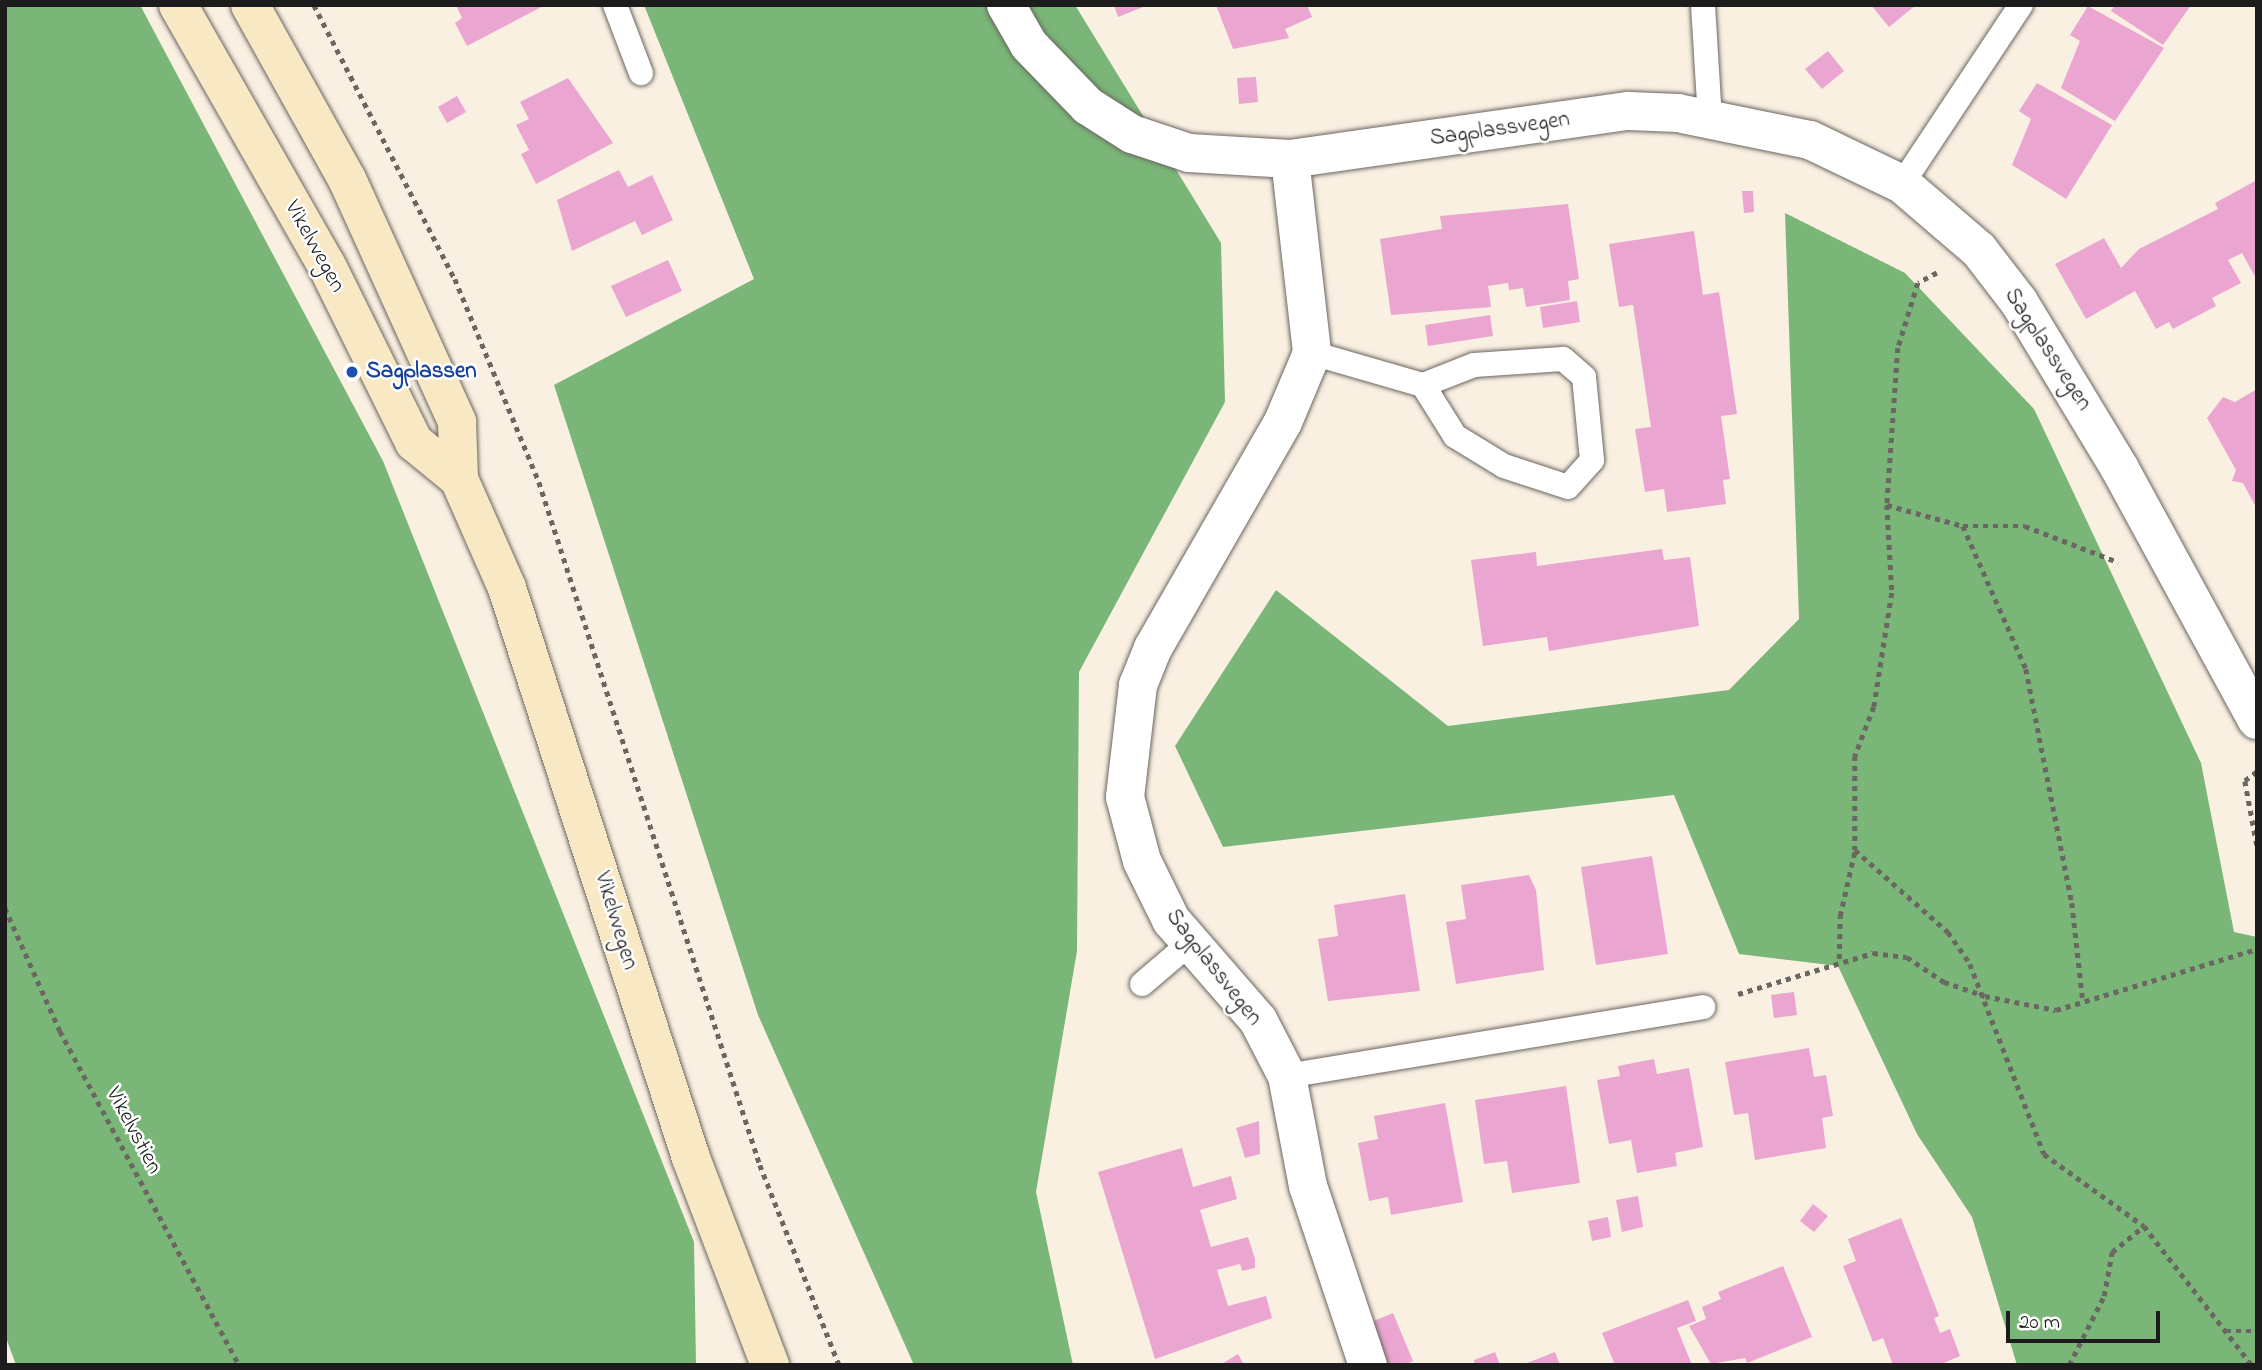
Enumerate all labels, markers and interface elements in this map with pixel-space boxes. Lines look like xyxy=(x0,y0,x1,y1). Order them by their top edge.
street label: Sagplassvegen xyxy=(1428,107,1572,153)
street label: Vikelvvegen xyxy=(277,196,351,298)
street label: Sagplassvegen xyxy=(1997,283,2097,417)
place label: Sagplassen xyxy=(366,358,477,386)
marker: Sagplassen xyxy=(344,364,360,380)
street label: Vikelvvegen xyxy=(587,869,643,973)
street label: Sagplassvegen xyxy=(1159,904,1267,1032)
street label: Vikelvstien xyxy=(99,1083,167,1179)
scale bar xyxy=(2010,1296,2164,1340)
text: 20 m xyxy=(2019,1308,2060,1338)

